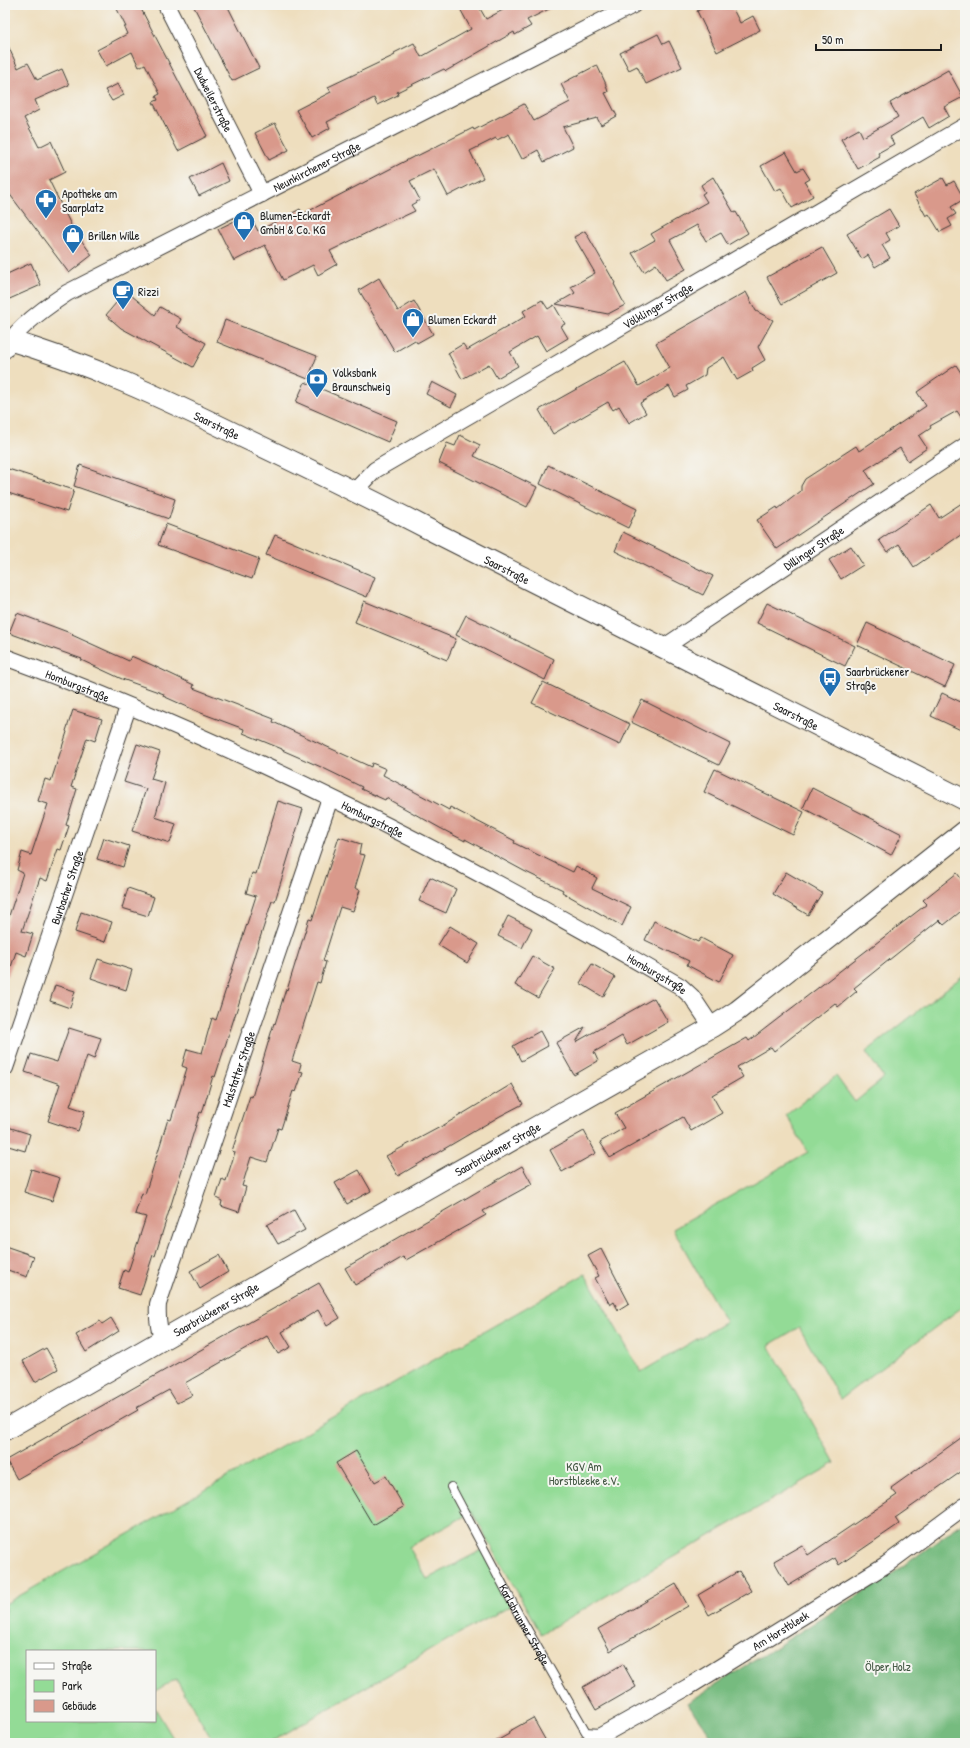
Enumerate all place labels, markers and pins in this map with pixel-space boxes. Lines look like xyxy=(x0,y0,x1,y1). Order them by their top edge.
place label: Apotheke am Saarplatz xyxy=(62,185,117,216)
pharmacy icon: Apotheke am Saarplatz xyxy=(33,187,59,220)
place label: Blumen-Eckardt GmbH & Co. KG xyxy=(260,207,331,238)
shop icon: Blumen-Eckardt GmbH & Co. KG xyxy=(231,209,257,242)
shop icon: Brillen Wille xyxy=(60,222,86,255)
place label: Brillen Wille xyxy=(88,227,140,244)
cafe icon: Rizzi xyxy=(110,278,136,311)
place label: Rizzi xyxy=(138,283,159,300)
shop icon: Blumen Eckardt xyxy=(400,306,426,339)
place label: Blumen Eckardt xyxy=(428,311,497,328)
place label: Volksbank Braunschweig xyxy=(332,364,390,395)
bank icon: Volksbank Braunschweig xyxy=(304,366,330,399)
place label: Saarbrückener Straße xyxy=(846,663,910,694)
bus stop icon: Saarbrückener Straße xyxy=(817,665,843,698)

